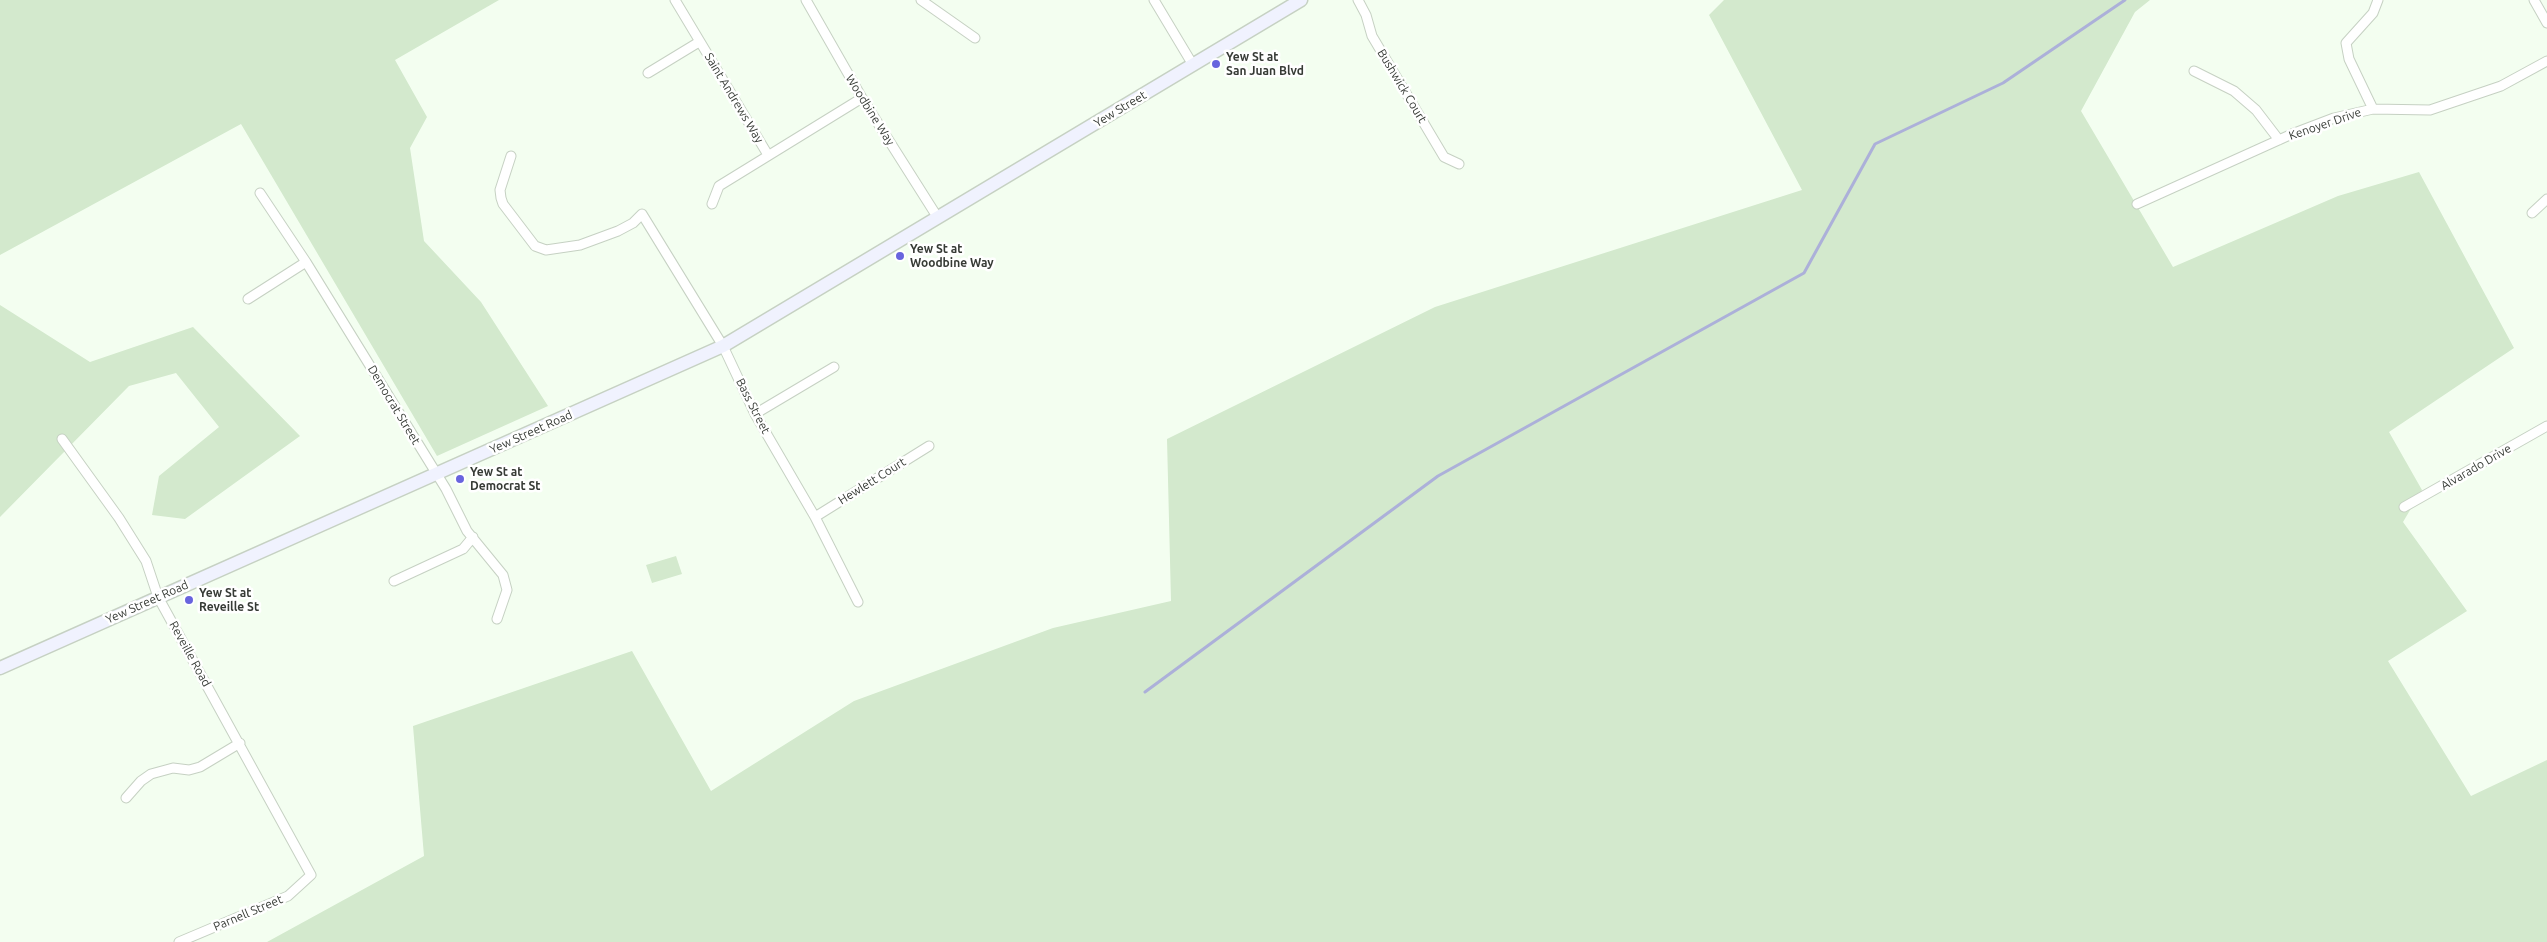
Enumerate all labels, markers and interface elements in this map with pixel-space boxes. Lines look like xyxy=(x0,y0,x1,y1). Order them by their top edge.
street label: Bushwick Court xyxy=(1374,46,1430,126)
street label: Saint Andrews Way xyxy=(701,50,767,146)
place label: Yew St at San Juan Blvd xyxy=(1226,50,1304,78)
marker: Yew St at San Juan Blvd xyxy=(1210,58,1222,70)
street label: Woodbine Way xyxy=(842,72,898,148)
street label: Yew Street xyxy=(1091,88,1149,130)
street label: Kenoyer Drive xyxy=(2287,105,2363,143)
place label: Yew St at Woodbine Way xyxy=(910,242,994,270)
marker: Yew St at Woodbine Way xyxy=(894,250,906,262)
street label: Democrat Street xyxy=(365,363,423,447)
street label: Bass Street xyxy=(733,376,773,436)
street label: Yew Street Road xyxy=(487,407,575,457)
street label: Alvarado Drive xyxy=(2438,441,2514,493)
street label: Hewlett Court xyxy=(836,455,908,507)
place label: Yew St at Democrat St xyxy=(470,465,540,493)
marker: Yew St at Democrat St xyxy=(454,473,466,485)
street label: Yew Street Road xyxy=(103,577,191,627)
place label: Yew St at Reveille St xyxy=(199,586,259,614)
marker: Yew St at Reveille St xyxy=(183,594,195,606)
street label: Reveille Road xyxy=(166,619,214,689)
street label: Parnell Street xyxy=(211,892,285,934)

